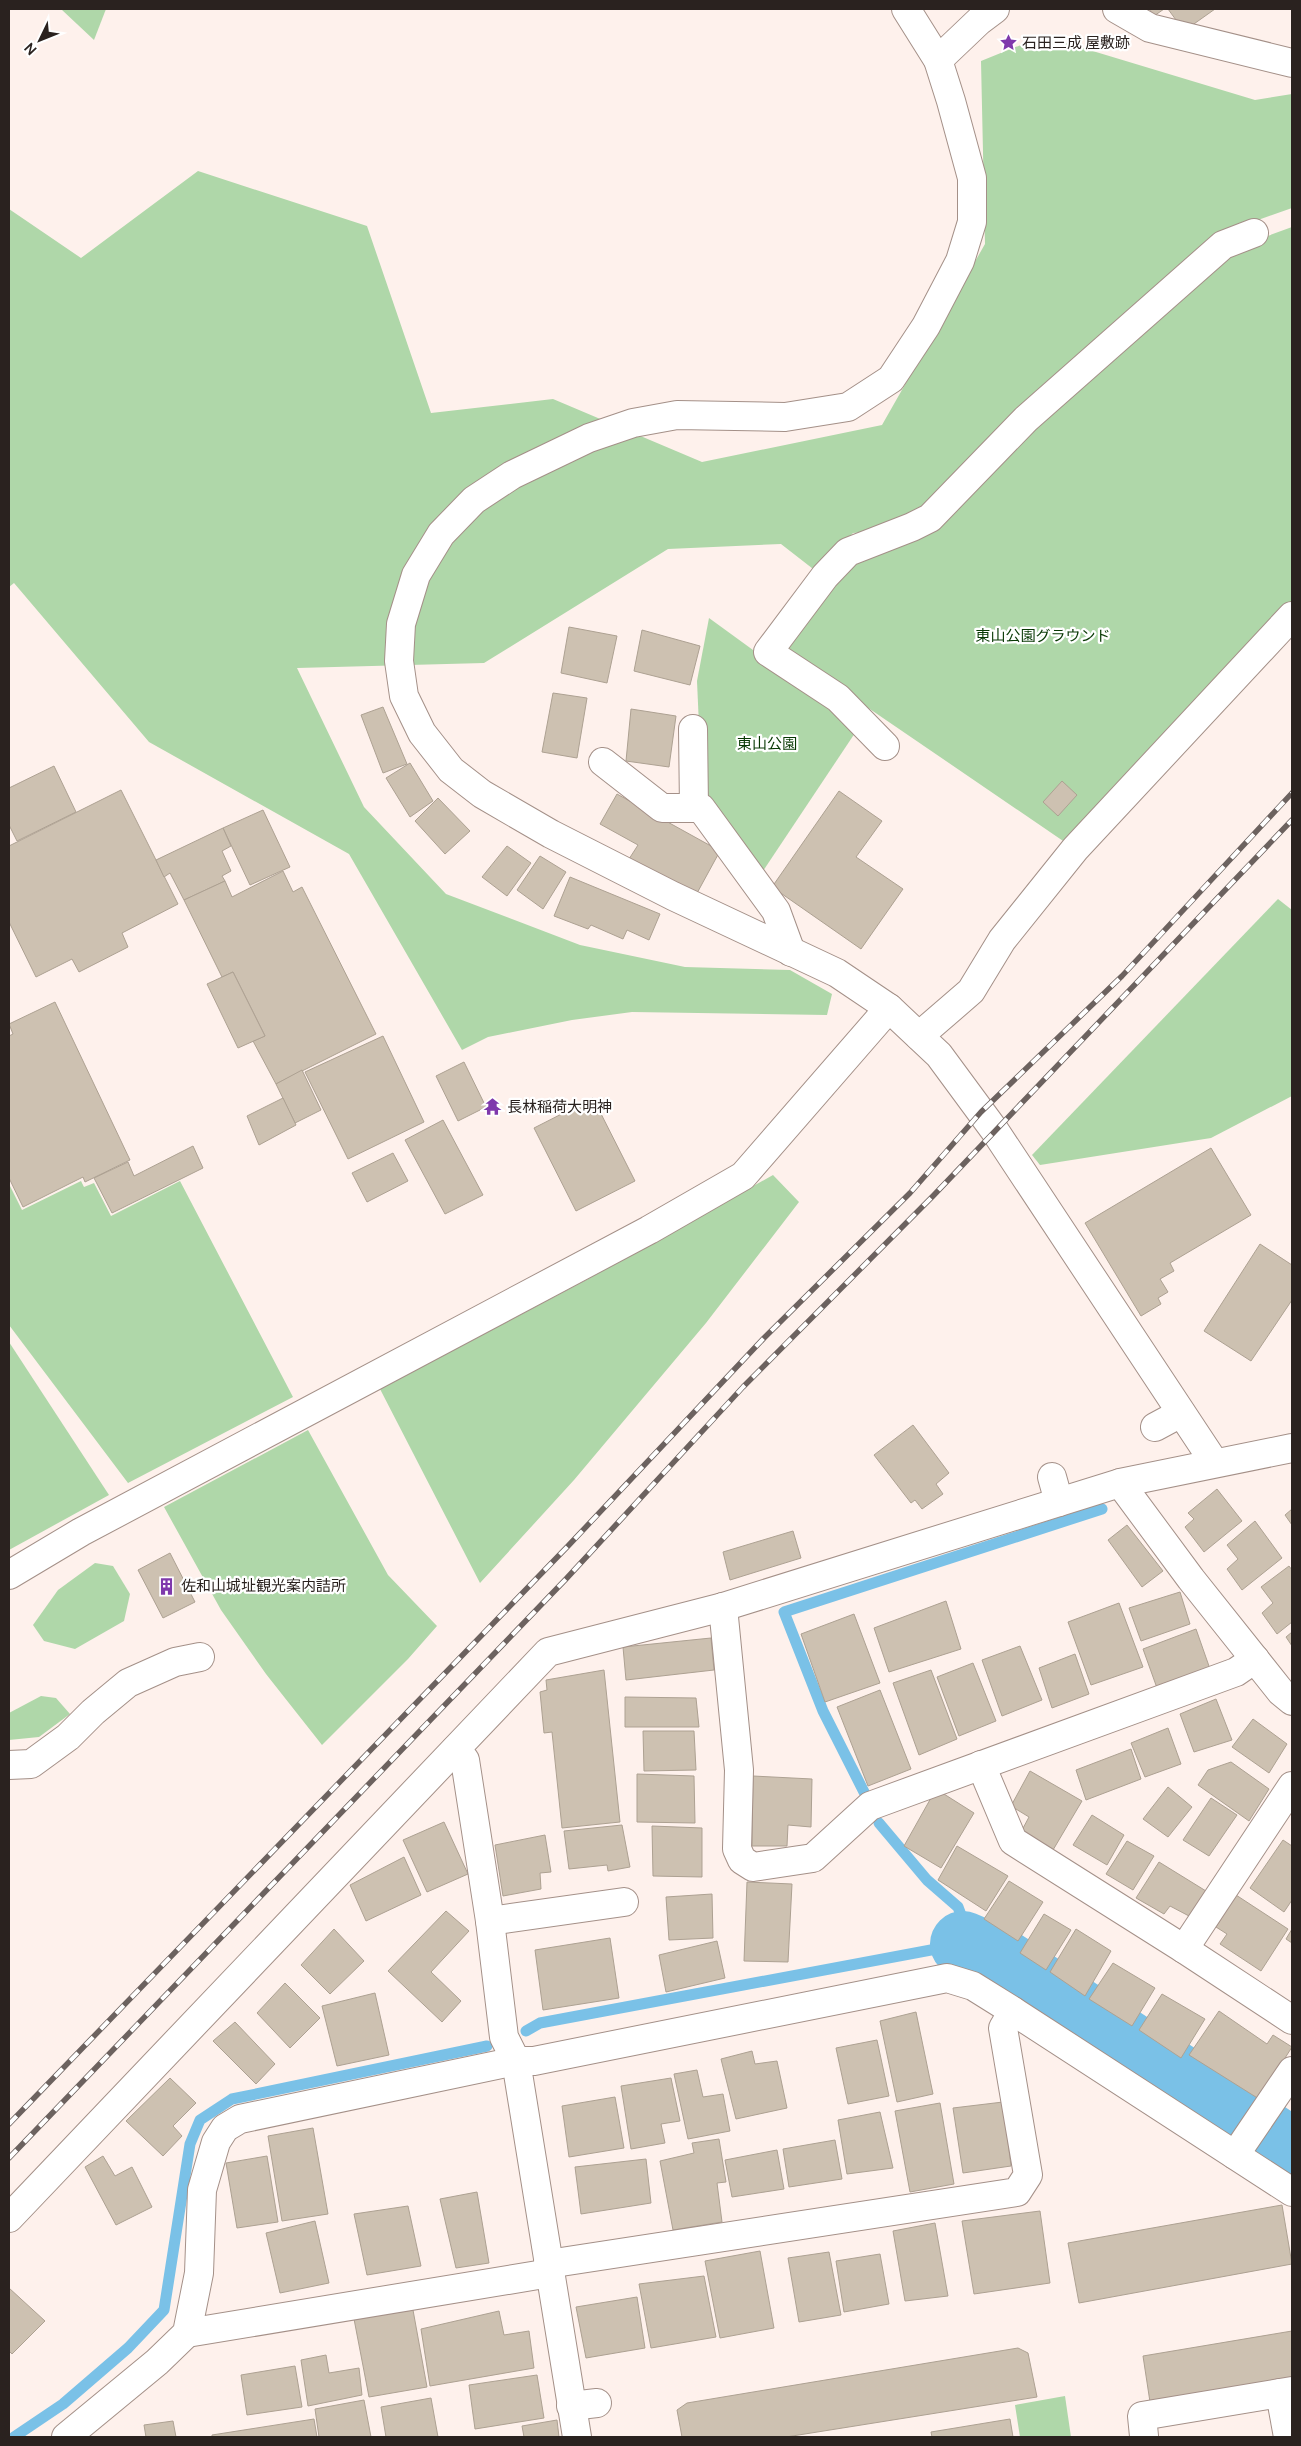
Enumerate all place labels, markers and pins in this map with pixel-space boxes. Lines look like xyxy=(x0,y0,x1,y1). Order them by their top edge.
place label: 石田三成 屋敷跡 xyxy=(1022,32,1130,53)
place icon: 石田三成 屋敷跡 xyxy=(998,33,1018,53)
place label: 長林稲荷大明神 xyxy=(507,1096,612,1117)
temple icon: 長林稲荷大明神 xyxy=(483,1097,503,1117)
place label: 佐和山城址観光案内詰所 xyxy=(181,1575,346,1596)
building icon: 佐和山城址観光案内詰所 xyxy=(157,1576,177,1596)

